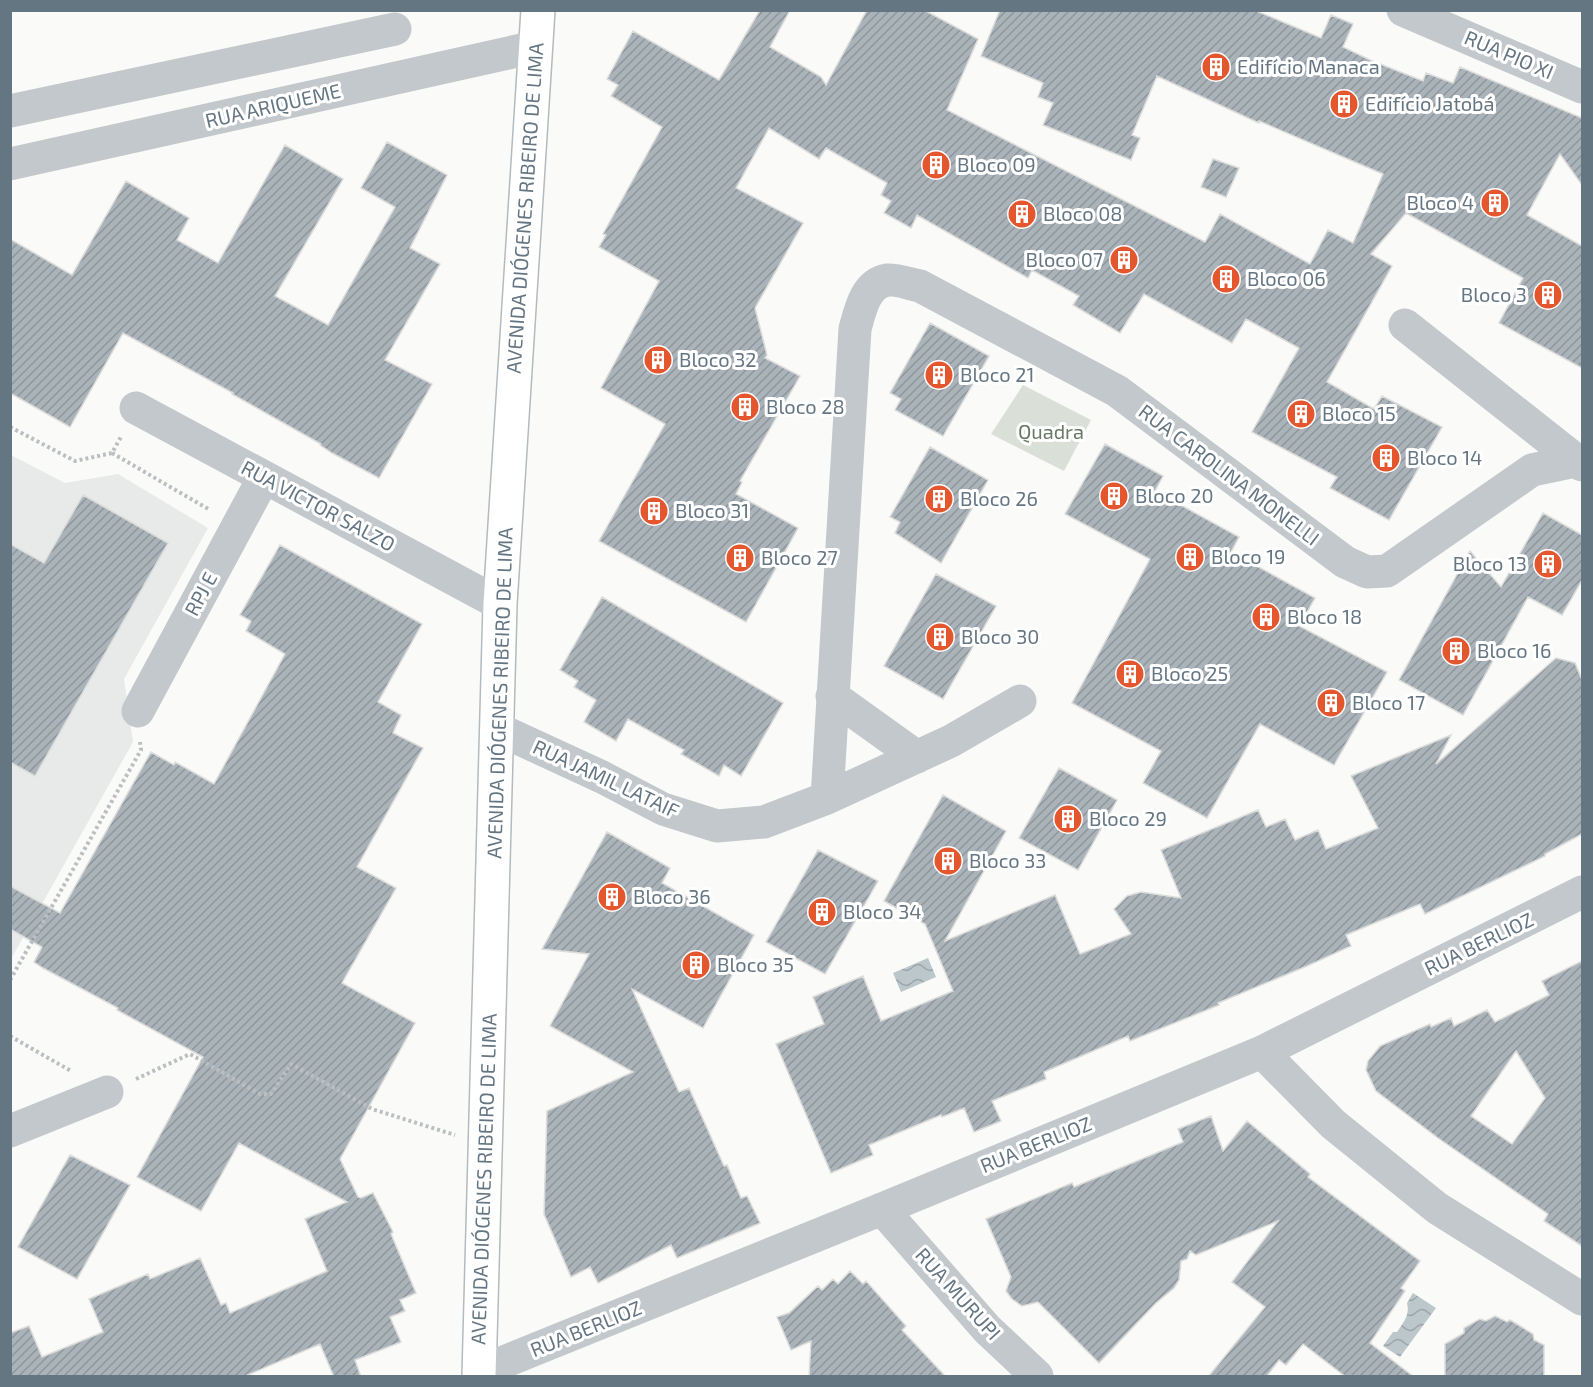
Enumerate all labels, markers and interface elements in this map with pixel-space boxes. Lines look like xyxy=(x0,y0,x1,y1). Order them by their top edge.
street label: RUA PIO XI xyxy=(1461,25,1557,84)
street label: AVENIDA DIÓGENES RIBEIRO DE LIMA xyxy=(500,41,548,374)
building icon: Edifício Manaca xyxy=(1200,51,1232,83)
place label: Edifício Manaca xyxy=(1237,54,1380,78)
street label: RUA ARIQUEME xyxy=(203,78,343,132)
building icon: Edifício Jatobá xyxy=(1328,88,1360,120)
place label: Edifício Jatobá xyxy=(1365,91,1495,115)
building icon: Bloco 09 xyxy=(920,149,952,181)
place label: Bloco 09 xyxy=(957,152,1036,176)
building icon: Bloco 4 xyxy=(1479,187,1511,219)
place label: Bloco 4 xyxy=(1407,190,1474,214)
building icon: Bloco 08 xyxy=(1006,198,1038,230)
place label: Bloco 08 xyxy=(1043,201,1122,225)
building icon: Bloco 07 xyxy=(1108,244,1140,276)
place label: Bloco 07 xyxy=(1026,247,1103,271)
building icon: Bloco 06 xyxy=(1210,263,1242,295)
place label: Bloco 06 xyxy=(1247,266,1326,290)
building icon: Bloco 3 xyxy=(1532,279,1564,311)
place label: Bloco 3 xyxy=(1461,282,1527,306)
building icon: Bloco 32 xyxy=(642,344,674,376)
place label: Bloco 32 xyxy=(679,347,757,371)
building icon: Bloco 21 xyxy=(923,359,955,391)
place label: Bloco 21 xyxy=(960,362,1034,386)
building icon: Bloco 28 xyxy=(729,391,761,423)
place label: Bloco 28 xyxy=(766,394,845,418)
building icon: Bloco 15 xyxy=(1285,398,1317,430)
street label: RUA CAROLINA MONELLI xyxy=(1135,399,1325,550)
place label: Bloco 15 xyxy=(1322,401,1396,425)
park label: Quadra xyxy=(1018,419,1084,443)
building icon: Bloco 14 xyxy=(1370,442,1402,474)
place label: Bloco 14 xyxy=(1407,445,1482,469)
street label: RUA VICTOR SALZO xyxy=(238,455,399,556)
building icon: Bloco 20 xyxy=(1098,480,1130,512)
building icon: Bloco 26 xyxy=(923,483,955,515)
place label: Bloco 20 xyxy=(1135,483,1213,507)
place label: Bloco 26 xyxy=(960,486,1038,510)
building icon: Bloco 31 xyxy=(638,495,670,527)
place label: Bloco 31 xyxy=(675,498,749,522)
street label: AVENIDA DIÓGENES RIBEIRO DE LIMA xyxy=(481,526,517,859)
building icon: Bloco 19 xyxy=(1174,541,1206,573)
building icon: Bloco 27 xyxy=(724,542,756,574)
place label: Bloco 19 xyxy=(1211,544,1286,568)
place label: Bloco 27 xyxy=(761,545,838,569)
building icon: Bloco 13 xyxy=(1532,548,1564,580)
place label: Bloco 13 xyxy=(1453,551,1527,575)
street label: RPJ E xyxy=(179,568,221,619)
building icon: Bloco 18 xyxy=(1250,601,1282,633)
place label: Bloco 18 xyxy=(1287,604,1362,628)
building icon: Bloco 30 xyxy=(924,621,956,653)
place label: Bloco 30 xyxy=(961,624,1039,648)
building icon: Bloco 16 xyxy=(1440,635,1472,667)
place label: Bloco 16 xyxy=(1477,638,1552,662)
building icon: Bloco 25 xyxy=(1114,658,1146,690)
place label: Bloco 25 xyxy=(1151,661,1228,685)
building icon: Bloco 17 xyxy=(1315,687,1347,719)
place label: Bloco 17 xyxy=(1352,690,1425,714)
street label: RUA JAMIL LATAIF xyxy=(530,734,683,823)
building icon: Bloco 29 xyxy=(1052,803,1084,835)
place label: Bloco 29 xyxy=(1089,806,1167,830)
building icon: Bloco 33 xyxy=(932,845,964,877)
place label: Bloco 33 xyxy=(969,848,1046,872)
building icon: Bloco 36 xyxy=(596,881,628,913)
place label: Bloco 36 xyxy=(633,884,711,908)
building icon: Bloco 34 xyxy=(806,896,838,928)
place label: Bloco 34 xyxy=(843,899,922,923)
street label: RUA BERLIOZ xyxy=(1420,906,1537,980)
building icon: Bloco 35 xyxy=(680,949,712,981)
place label: Bloco 35 xyxy=(717,952,794,976)
street label: AVENIDA DIÓGENES RIBEIRO DE LIMA xyxy=(465,1012,501,1345)
street label: RUA BERLIOZ xyxy=(976,1111,1095,1177)
street label: RUA MURUPI xyxy=(911,1242,1006,1344)
street label: RUA BERLIOZ xyxy=(526,1295,645,1361)

